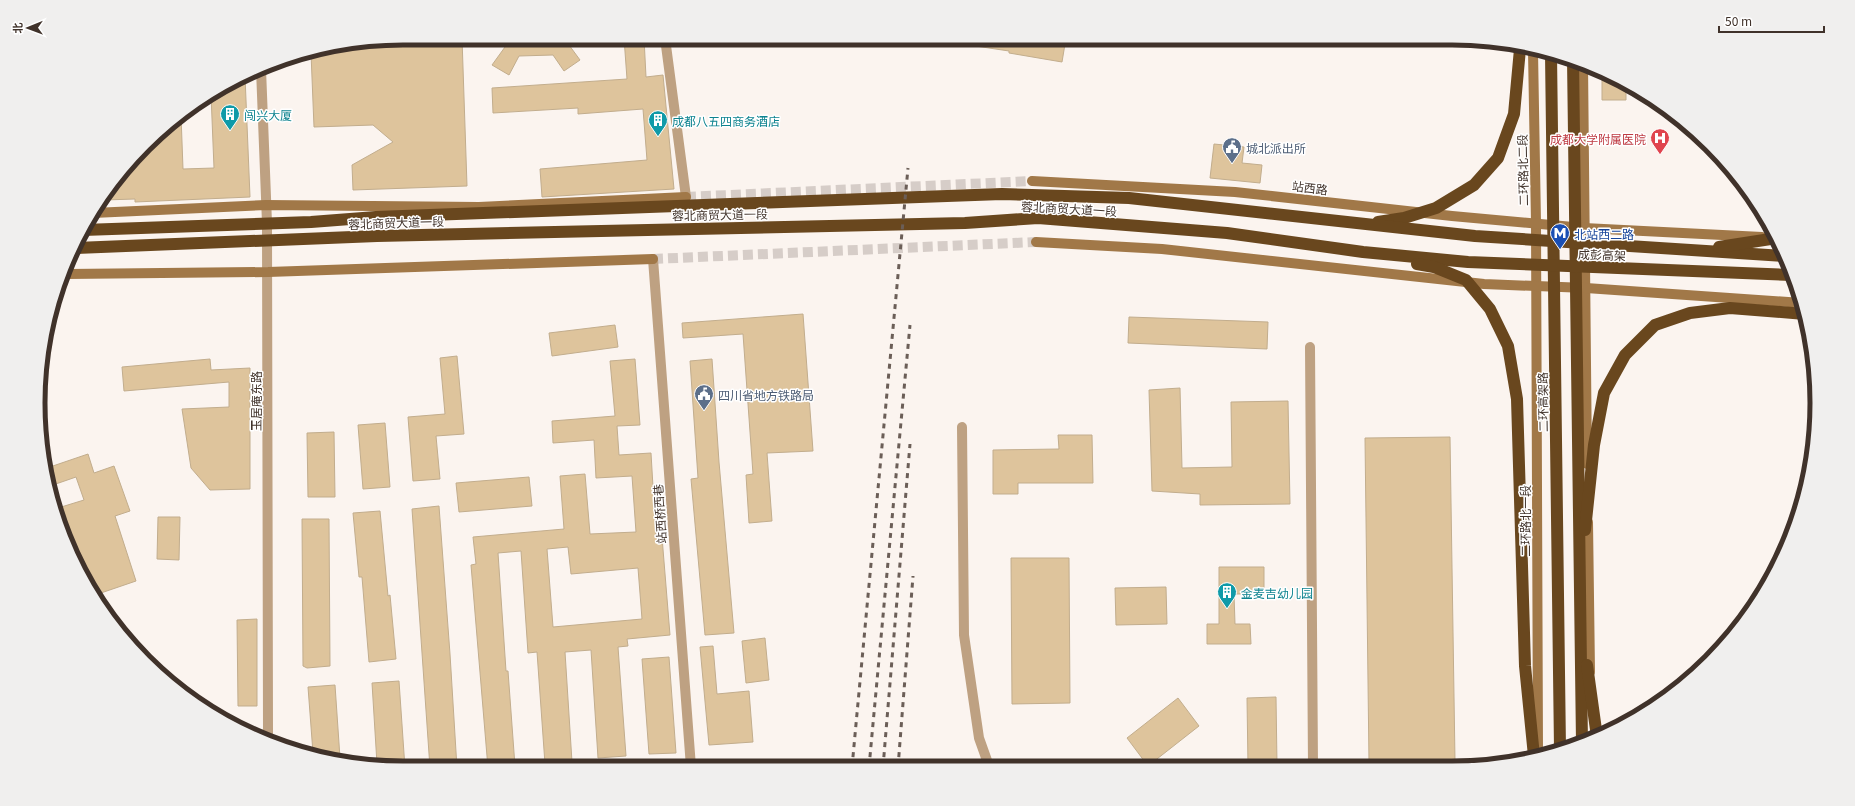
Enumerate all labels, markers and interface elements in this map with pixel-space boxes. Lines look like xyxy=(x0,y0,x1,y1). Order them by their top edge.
north arrow xyxy=(8,8,48,48)
scale bar xyxy=(1719,8,1824,34)
text: 50 m xyxy=(1725,12,1752,29)
text: 北 xyxy=(9,23,25,34)
building icon: 闯兴大厦 xyxy=(219,103,241,131)
place label: 闯兴大厦 xyxy=(244,106,292,123)
building icon: 成都八五四商务酒店 xyxy=(647,109,669,137)
place label: 成都八五四商务酒店 xyxy=(672,112,780,129)
hospital icon: 成都大学附属医院 xyxy=(1649,127,1671,155)
place label: 成都大学附属医院 xyxy=(1550,130,1646,147)
street label: 二环路北二段 xyxy=(1513,134,1531,206)
public building icon: 城北派出所 xyxy=(1221,136,1243,164)
place label: 城北派出所 xyxy=(1246,139,1306,156)
street label: 站西路 xyxy=(1291,176,1329,198)
street label: 蓉北商贸大道一段 xyxy=(1021,197,1117,219)
street label: 蓉北商贸大道一段 xyxy=(672,205,768,223)
street label: 蓉北商贸大道一段 xyxy=(348,212,444,232)
metro station icon: 北站西二路 xyxy=(1549,222,1571,250)
place label: 北站西二路 xyxy=(1574,225,1634,242)
street label: 成彭高架 xyxy=(1578,245,1626,263)
street label: 玉居庵东路 xyxy=(247,371,264,431)
street label: 二环高架路 xyxy=(1533,372,1551,432)
public building icon: 四川省地方铁路局 xyxy=(693,383,715,411)
place label: 四川省地方铁路局 xyxy=(718,386,814,403)
street label: 站西桥西巷 xyxy=(648,483,670,545)
street label: 二环路北一段 xyxy=(1516,485,1533,557)
building icon: 金麦吉幼儿园 xyxy=(1216,581,1238,609)
place label: 金麦吉幼儿园 xyxy=(1241,584,1313,601)

